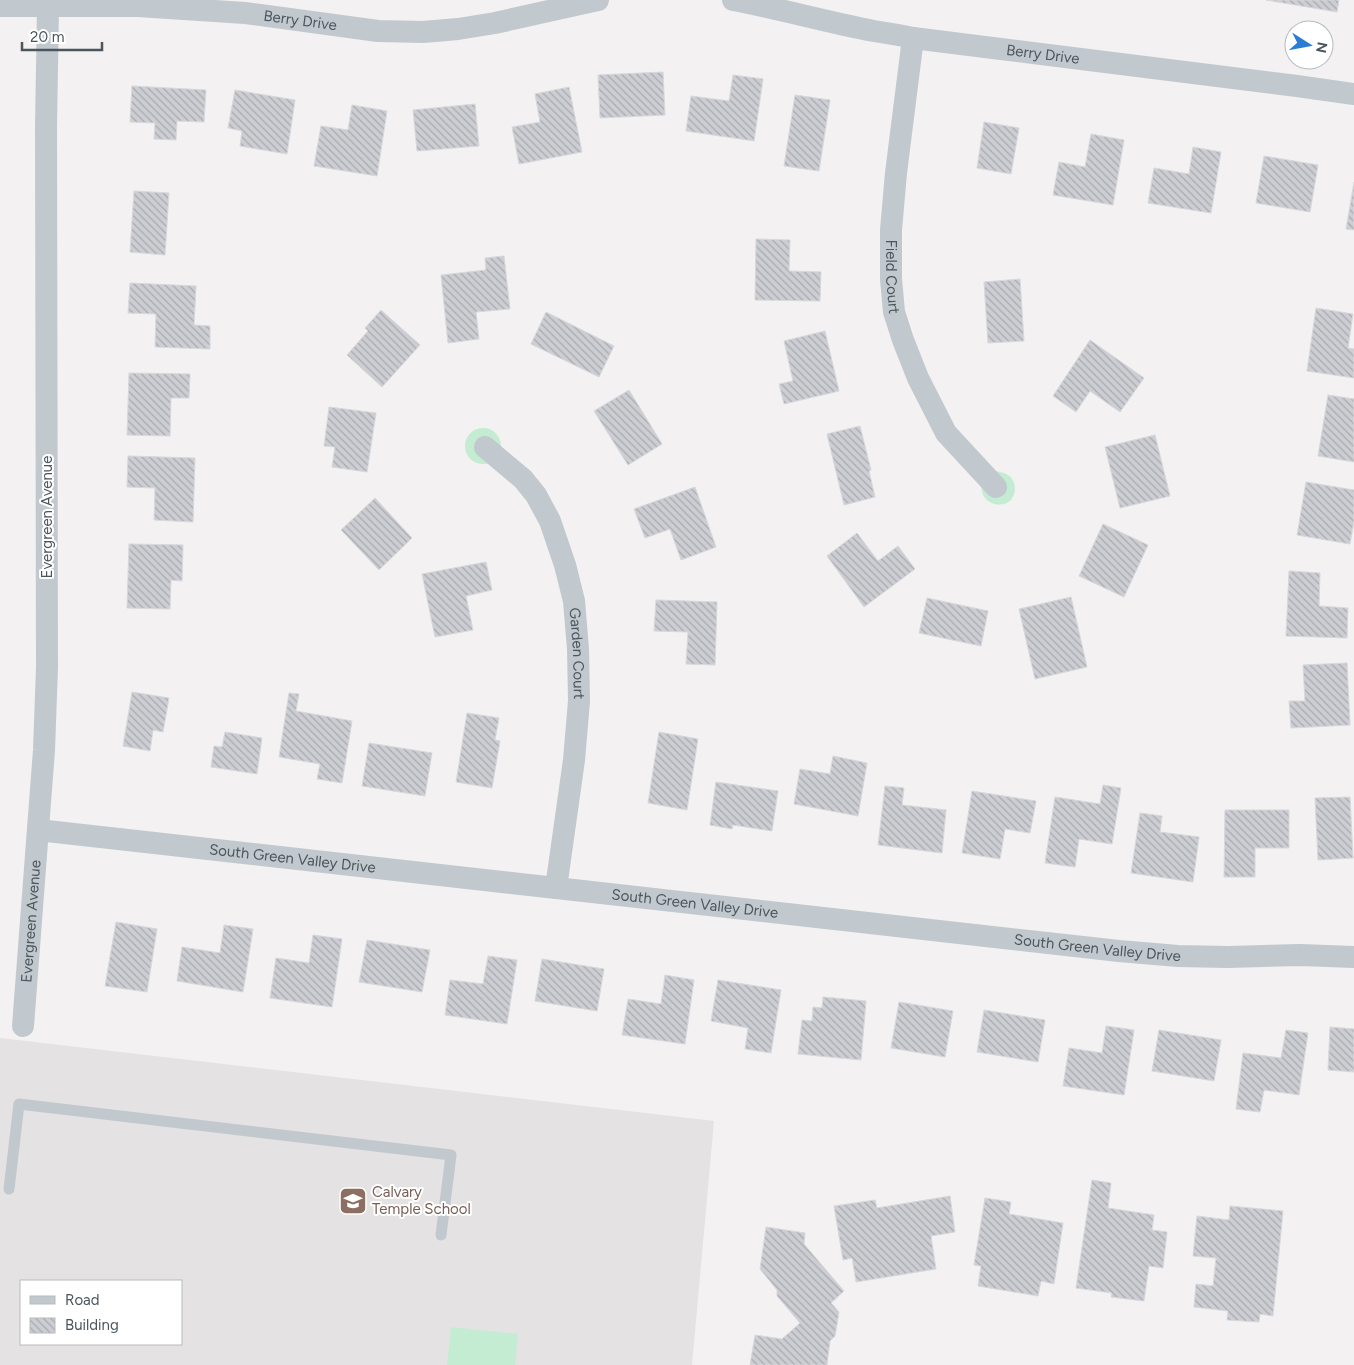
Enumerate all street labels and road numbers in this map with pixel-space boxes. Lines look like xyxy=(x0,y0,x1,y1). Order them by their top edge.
street label: Berry Drive xyxy=(262,7,338,34)
street label: Berry Drive xyxy=(1005,41,1081,68)
street label: Field Court xyxy=(882,240,903,315)
street label: Evergreen Avenue xyxy=(38,456,56,578)
street label: Garden Court xyxy=(566,607,588,700)
street label: South Green Valley Drive xyxy=(208,840,377,877)
street label: Evergreen Avenue xyxy=(17,859,45,983)
street label: South Green Valley Drive xyxy=(611,885,779,922)
street label: South Green Valley Drive xyxy=(1013,930,1182,965)

